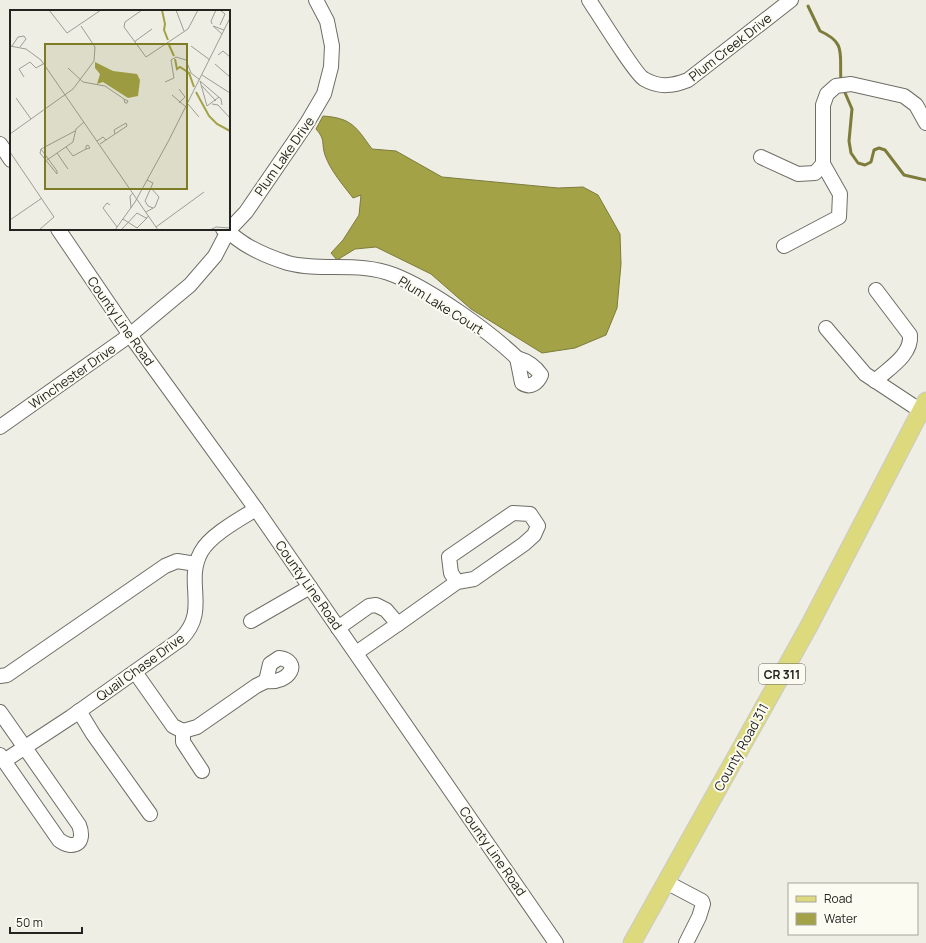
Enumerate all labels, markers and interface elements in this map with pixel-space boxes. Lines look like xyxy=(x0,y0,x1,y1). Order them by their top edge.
street label: Plum Creek Drive xyxy=(685,9,776,85)
inset map xyxy=(10,10,230,230)
street label: Plum Lake Drive xyxy=(250,112,318,199)
street label: Plum Lake Court xyxy=(395,272,487,338)
street label: County Line Road xyxy=(83,273,159,369)
street label: Winchester Drive xyxy=(25,339,119,413)
street label: County Line Road xyxy=(271,537,347,633)
street label: Quail Chase Drive xyxy=(92,629,188,705)
road number: CR 311 xyxy=(759,664,805,684)
street label: County Road 311 xyxy=(709,700,773,794)
street label: County Line Road xyxy=(455,803,531,899)
legend xyxy=(788,883,918,935)
text: Road xyxy=(824,890,852,907)
scale bar xyxy=(10,909,82,935)
text: Water xyxy=(824,910,858,927)
text: 50 m xyxy=(16,914,43,931)

